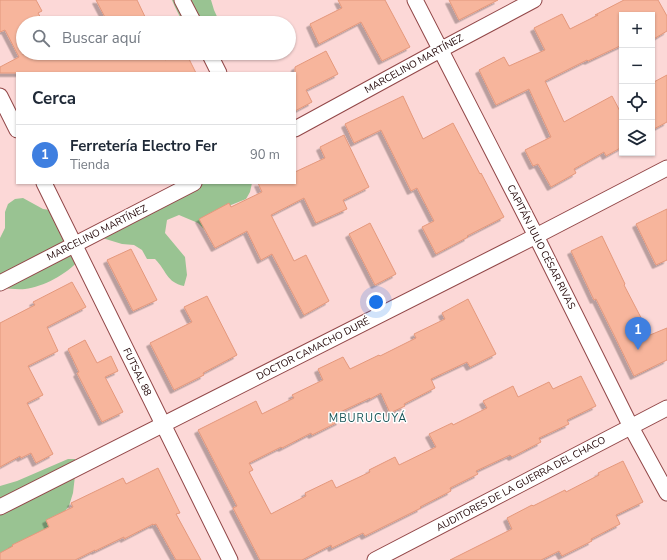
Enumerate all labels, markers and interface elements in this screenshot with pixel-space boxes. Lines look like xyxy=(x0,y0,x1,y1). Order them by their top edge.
map controls xyxy=(619,12,655,156)
button: + xyxy=(619,12,655,48)
search box xyxy=(16,16,296,60)
icon: search xyxy=(30,27,52,49)
text: Buscar aquí xyxy=(62,28,140,48)
street label: MARCELINO MARTÍNEZ xyxy=(362,31,466,97)
button: − xyxy=(619,48,655,84)
button: locate xyxy=(619,84,655,120)
text: Cerca xyxy=(32,87,76,110)
button: layers xyxy=(619,120,655,156)
text: Ferretería Electro Fer xyxy=(70,136,217,156)
text: 1 xyxy=(41,146,49,164)
text: 90 m xyxy=(250,146,280,164)
text: Tienda xyxy=(70,156,110,174)
street label: CAPITÁN JULIO CÉSAR RIVAS xyxy=(503,182,579,312)
street label: MARCELINO MARTÍNEZ xyxy=(45,202,150,264)
your location xyxy=(366,292,386,312)
street label: DOCTOR CAMACHO DURÉ xyxy=(254,314,372,384)
pin: 1 xyxy=(625,317,651,350)
street label: FUTSAL 88 xyxy=(119,346,155,398)
district label: MBURUCUYÁ xyxy=(329,410,407,426)
street label: AUDITORES DE LA GUERRA DEL CHACO xyxy=(434,433,609,535)

